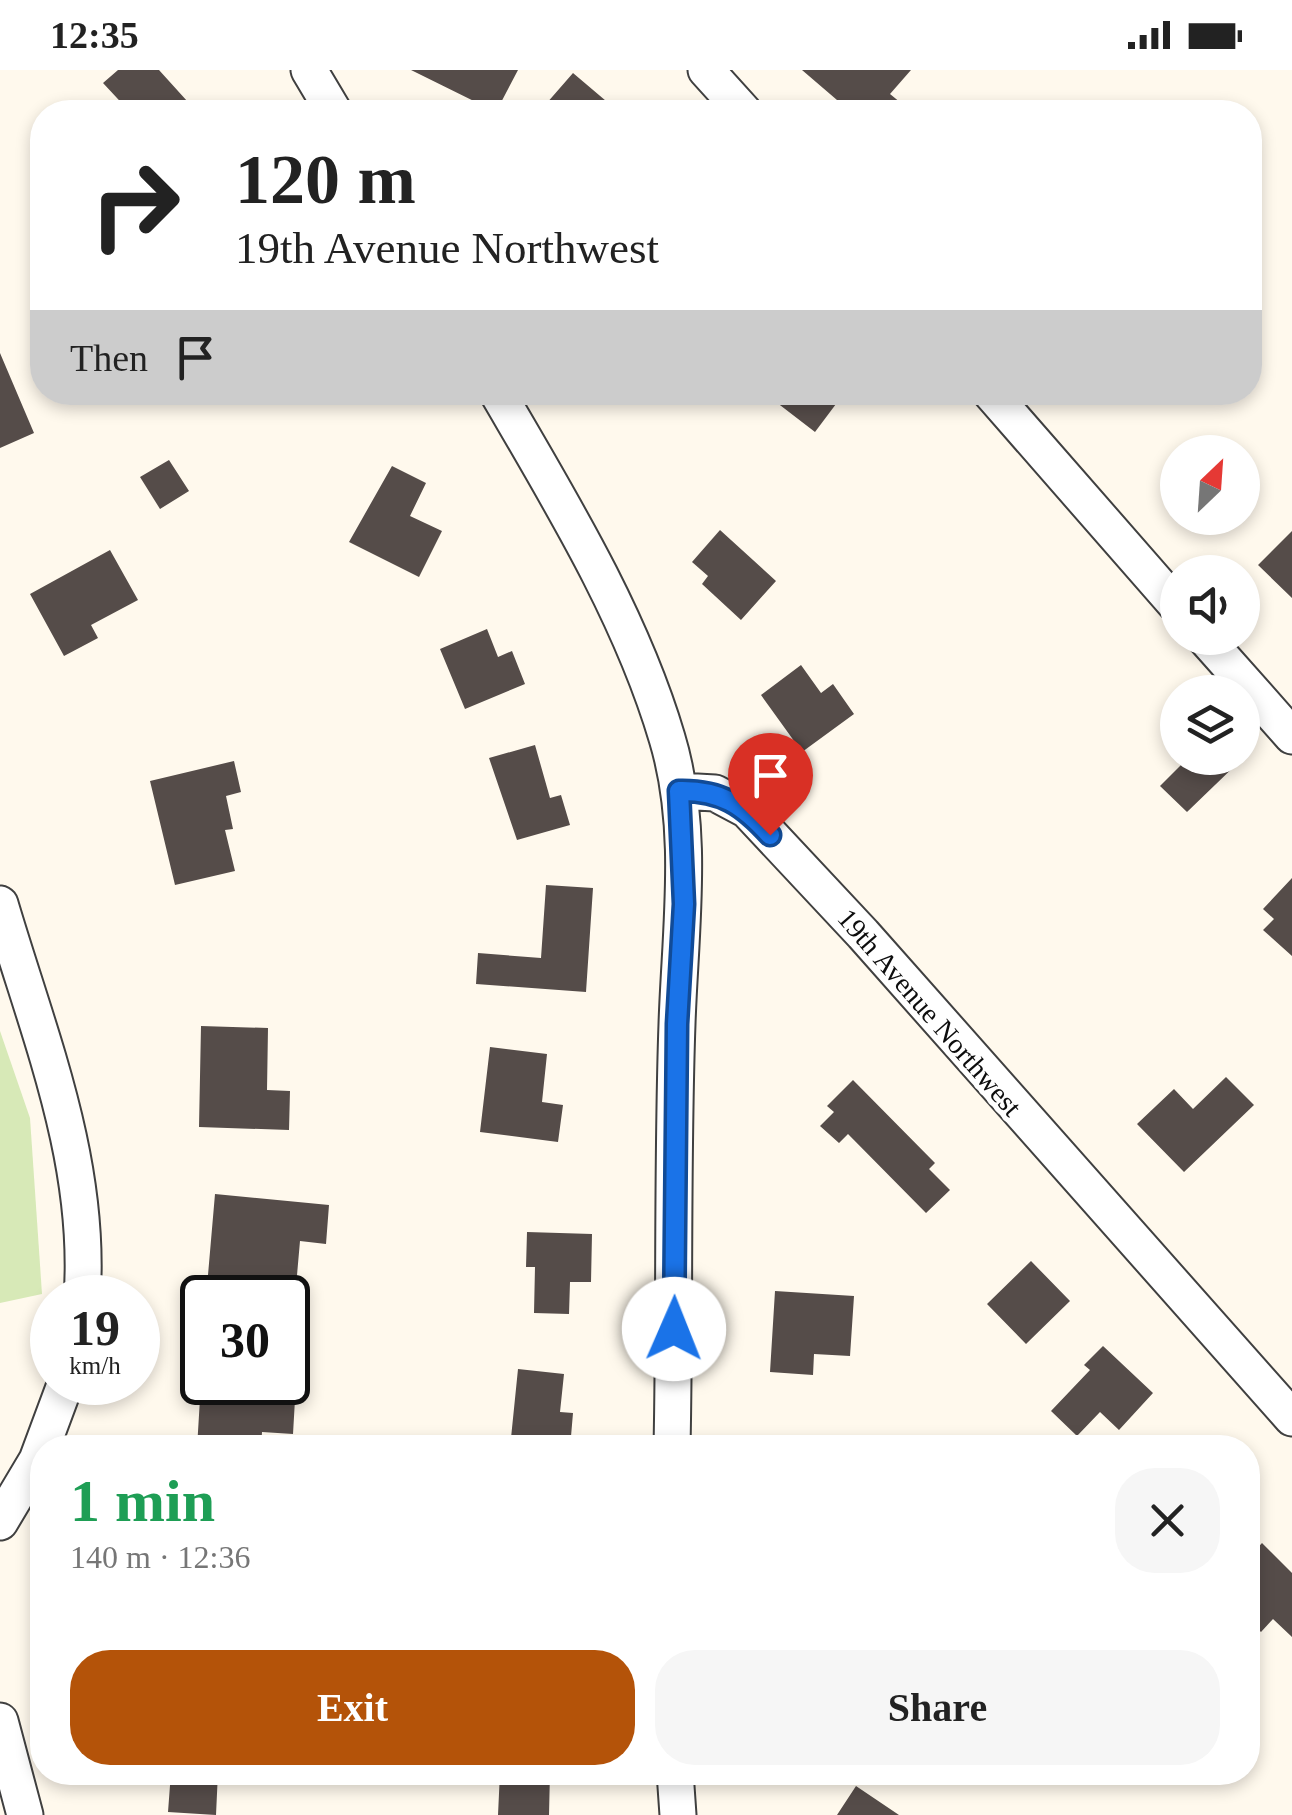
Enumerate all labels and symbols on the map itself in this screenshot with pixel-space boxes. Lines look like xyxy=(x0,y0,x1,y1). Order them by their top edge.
north arrow xyxy=(1160,435,1260,535)
pin xyxy=(728,733,813,836)
street label: 19th Avenue Northwest xyxy=(831,903,1028,1122)
speed limit sign: 30 xyxy=(180,1275,310,1405)
position arrow xyxy=(622,1277,726,1381)

